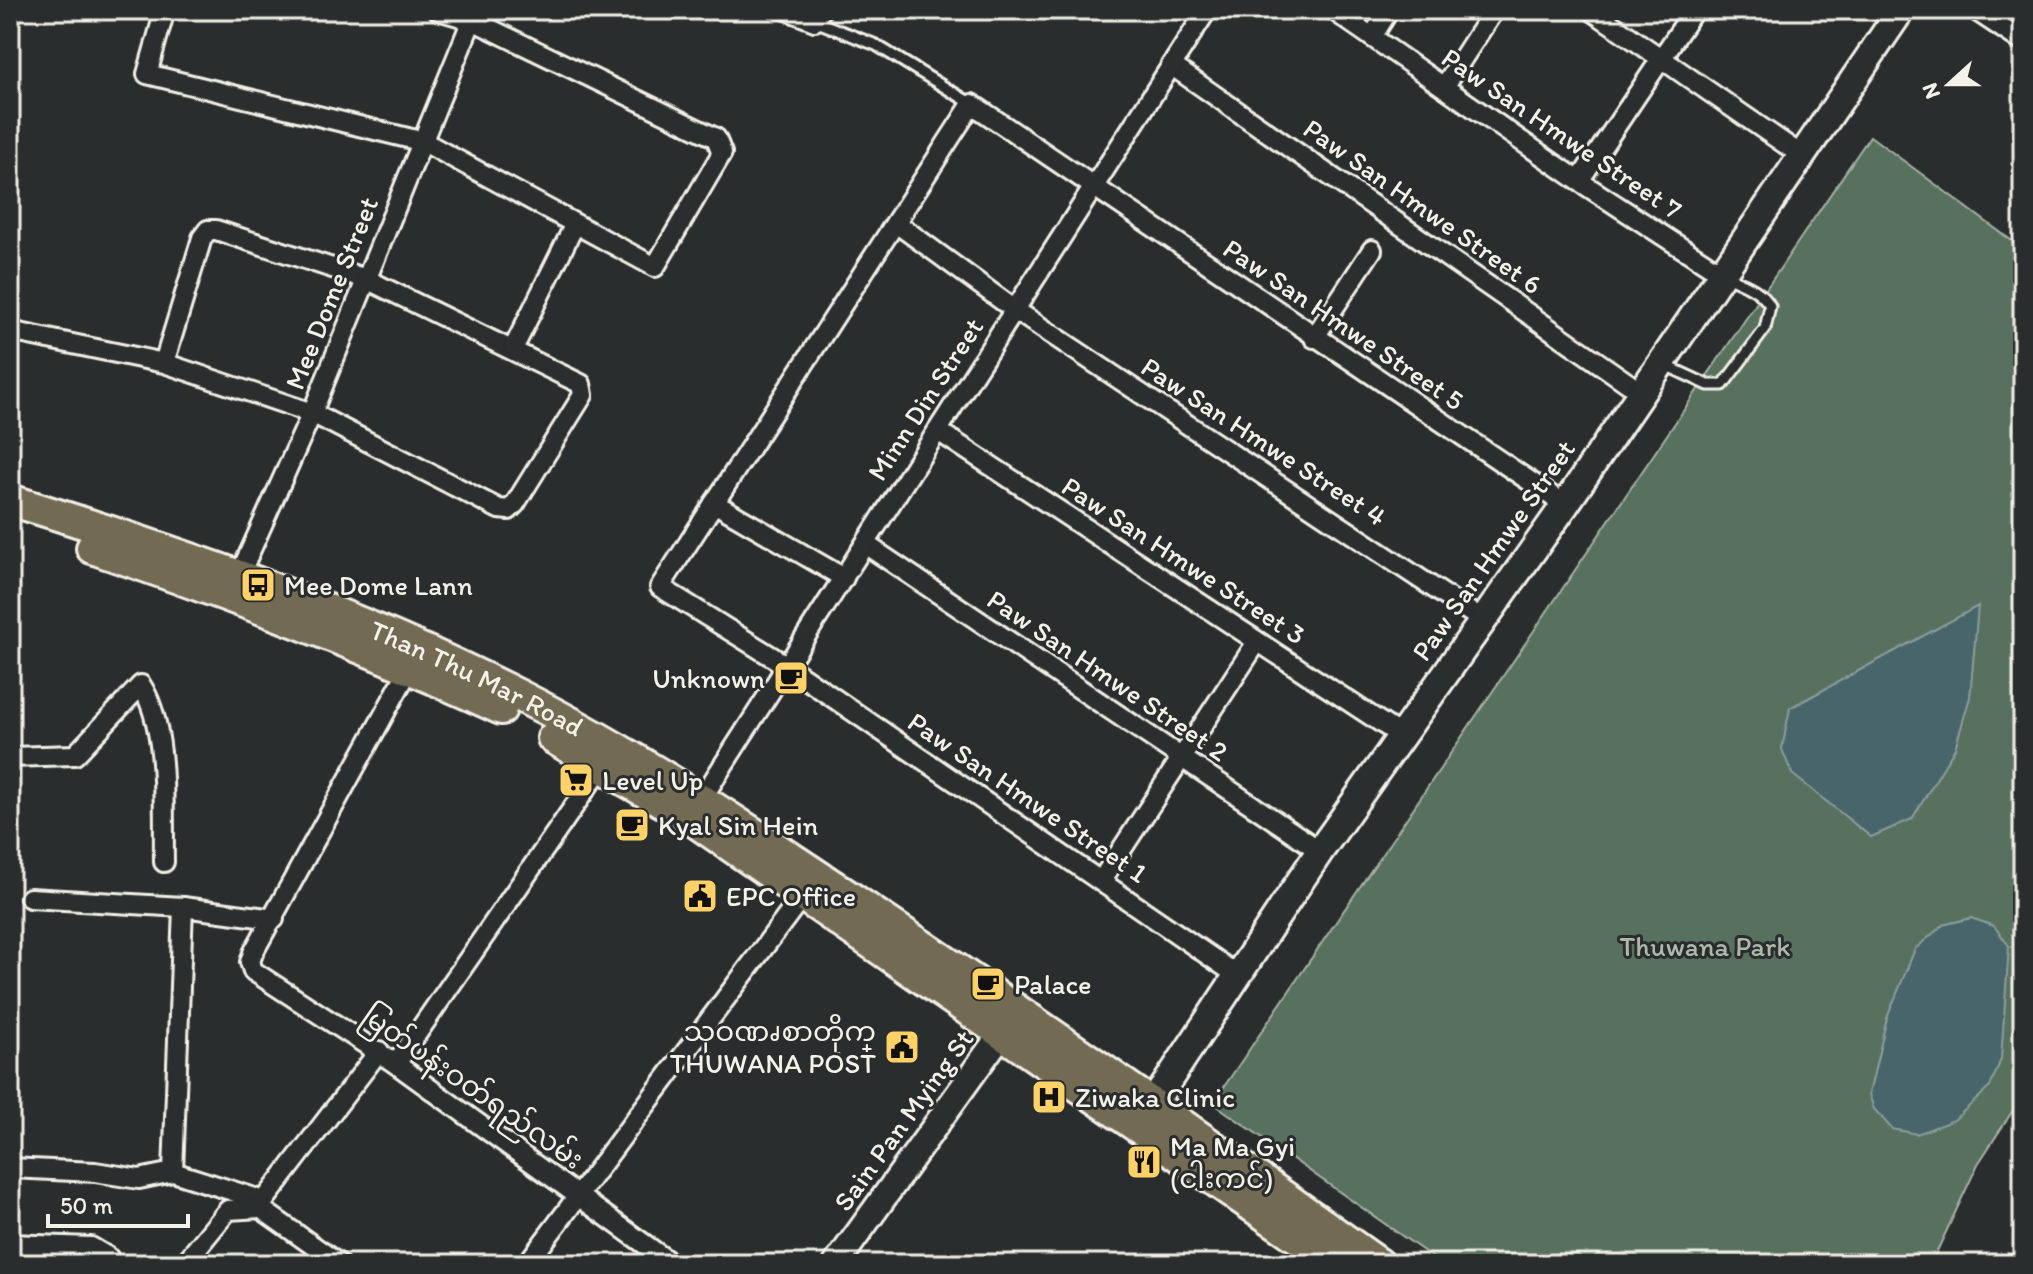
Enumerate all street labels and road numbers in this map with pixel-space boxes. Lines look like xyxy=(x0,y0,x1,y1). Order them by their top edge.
street label: Paw San Hmwe Street 7 xyxy=(1435,40,1689,226)
street label: Paw San Hmwe Street 6 xyxy=(1297,111,1549,301)
street label: Mee Dome Street xyxy=(277,192,385,394)
street label: Paw San Hmwe Street 5 xyxy=(1217,231,1471,417)
street label: Minn Din Street xyxy=(860,311,990,487)
street label: Paw San Hmwe Street 4 xyxy=(1135,349,1393,533)
street label: Paw San Hmwe Street xyxy=(1404,433,1582,667)
street label: Paw San Hmwe Street 3 xyxy=(1056,468,1312,652)
street label: Paw San Hmwe Street 2 xyxy=(981,582,1235,768)
street label: Than Thu Mar Road xyxy=(365,612,589,743)
street label: Paw San Hmwe Street 1 xyxy=(902,704,1154,890)
street label: မြတ်ပန်းဝတ်ရည်လမ်း xyxy=(352,997,591,1181)
street label: Sain Pan Mying St xyxy=(826,1023,980,1217)

